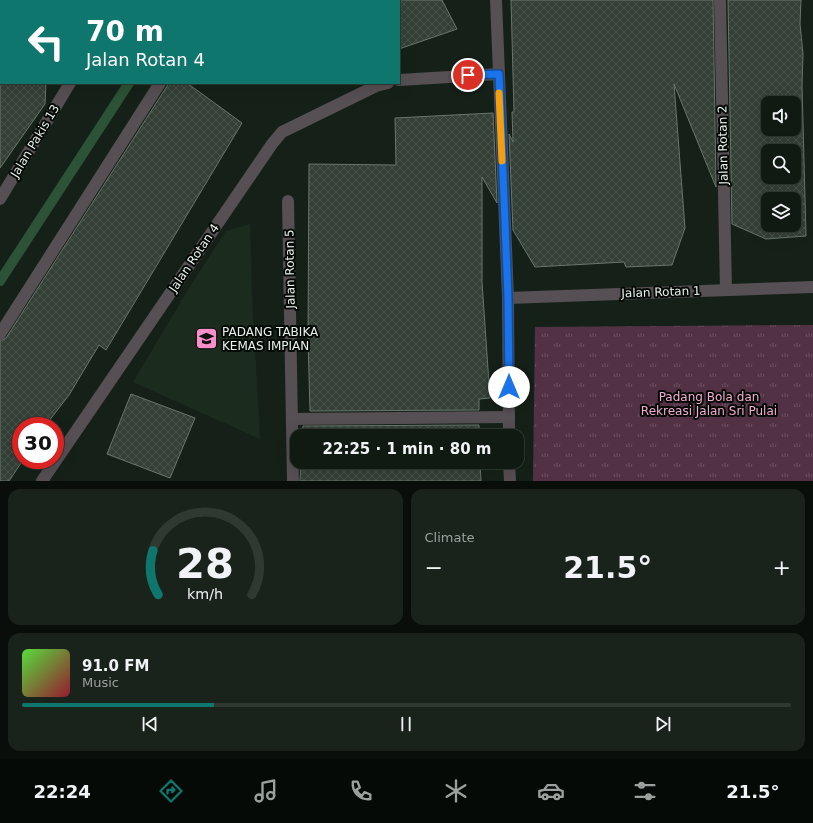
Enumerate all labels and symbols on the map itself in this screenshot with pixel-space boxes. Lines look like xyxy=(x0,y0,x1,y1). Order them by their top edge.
pin xyxy=(451,58,485,92)
street label: Jalan Pakis 13 xyxy=(7,102,62,181)
street label: Jalan Rotan 2 xyxy=(715,105,731,186)
street label: Jalan Rotan 4 xyxy=(165,221,222,296)
street label: Jalan Rotan 5 xyxy=(282,229,298,310)
street label: Jalan Rotan 1 xyxy=(620,284,701,300)
place label: PADANG TABIKA KEMAS IMPIAN xyxy=(222,325,319,353)
school or university icon: PADANG TABIKA KEMAS IMPIAN xyxy=(193,326,219,352)
position arrow xyxy=(488,366,530,408)
park label: Padang Bola dan Rekreasi Jalan Sri Pulai xyxy=(641,390,777,418)
speed limit sign: 30 xyxy=(12,417,64,469)

